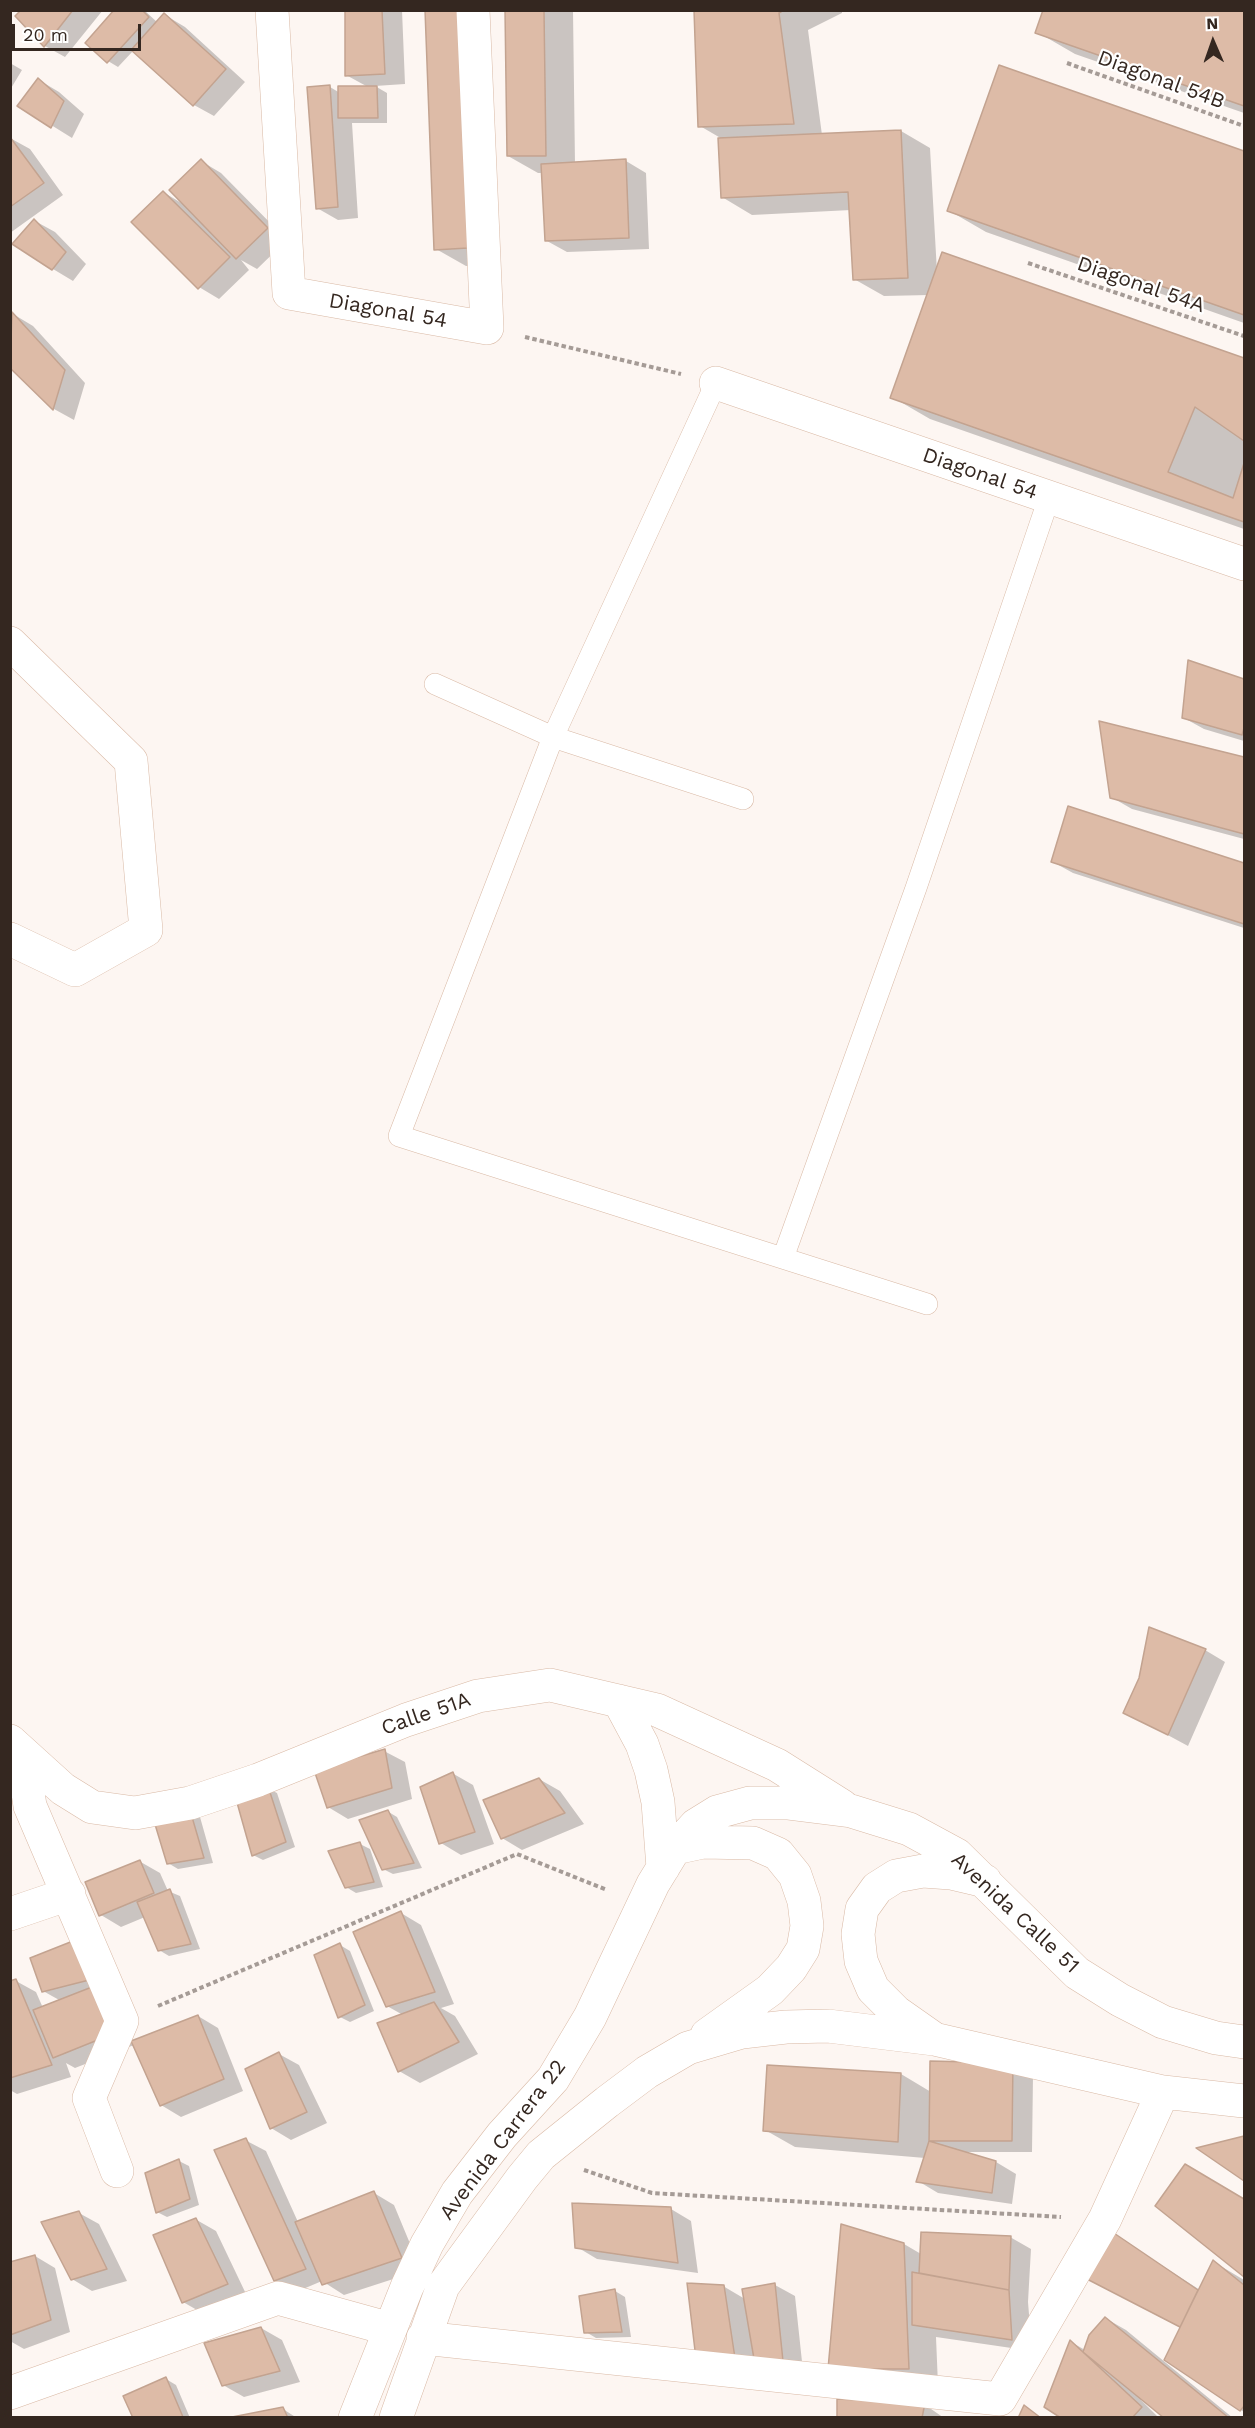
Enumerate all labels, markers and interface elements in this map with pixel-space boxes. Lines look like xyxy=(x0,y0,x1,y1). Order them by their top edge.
scale bar xyxy=(15,12,144,50)
north arrow xyxy=(1183,12,1243,72)
text: N xyxy=(1206,14,1219,33)
text: 20 m xyxy=(23,24,68,45)
street label: Diagonal 54B xyxy=(1094,45,1228,115)
street label: Diagonal 54A xyxy=(1074,251,1208,319)
street label: Diagonal 54 xyxy=(327,288,449,334)
street label: Diagonal 54 xyxy=(919,443,1041,505)
street label: Calle 51A xyxy=(378,1687,474,1741)
street label: Avenida Calle 51 xyxy=(946,1847,1084,1979)
street label: Avenida Carrera 22 xyxy=(435,2055,571,2225)

